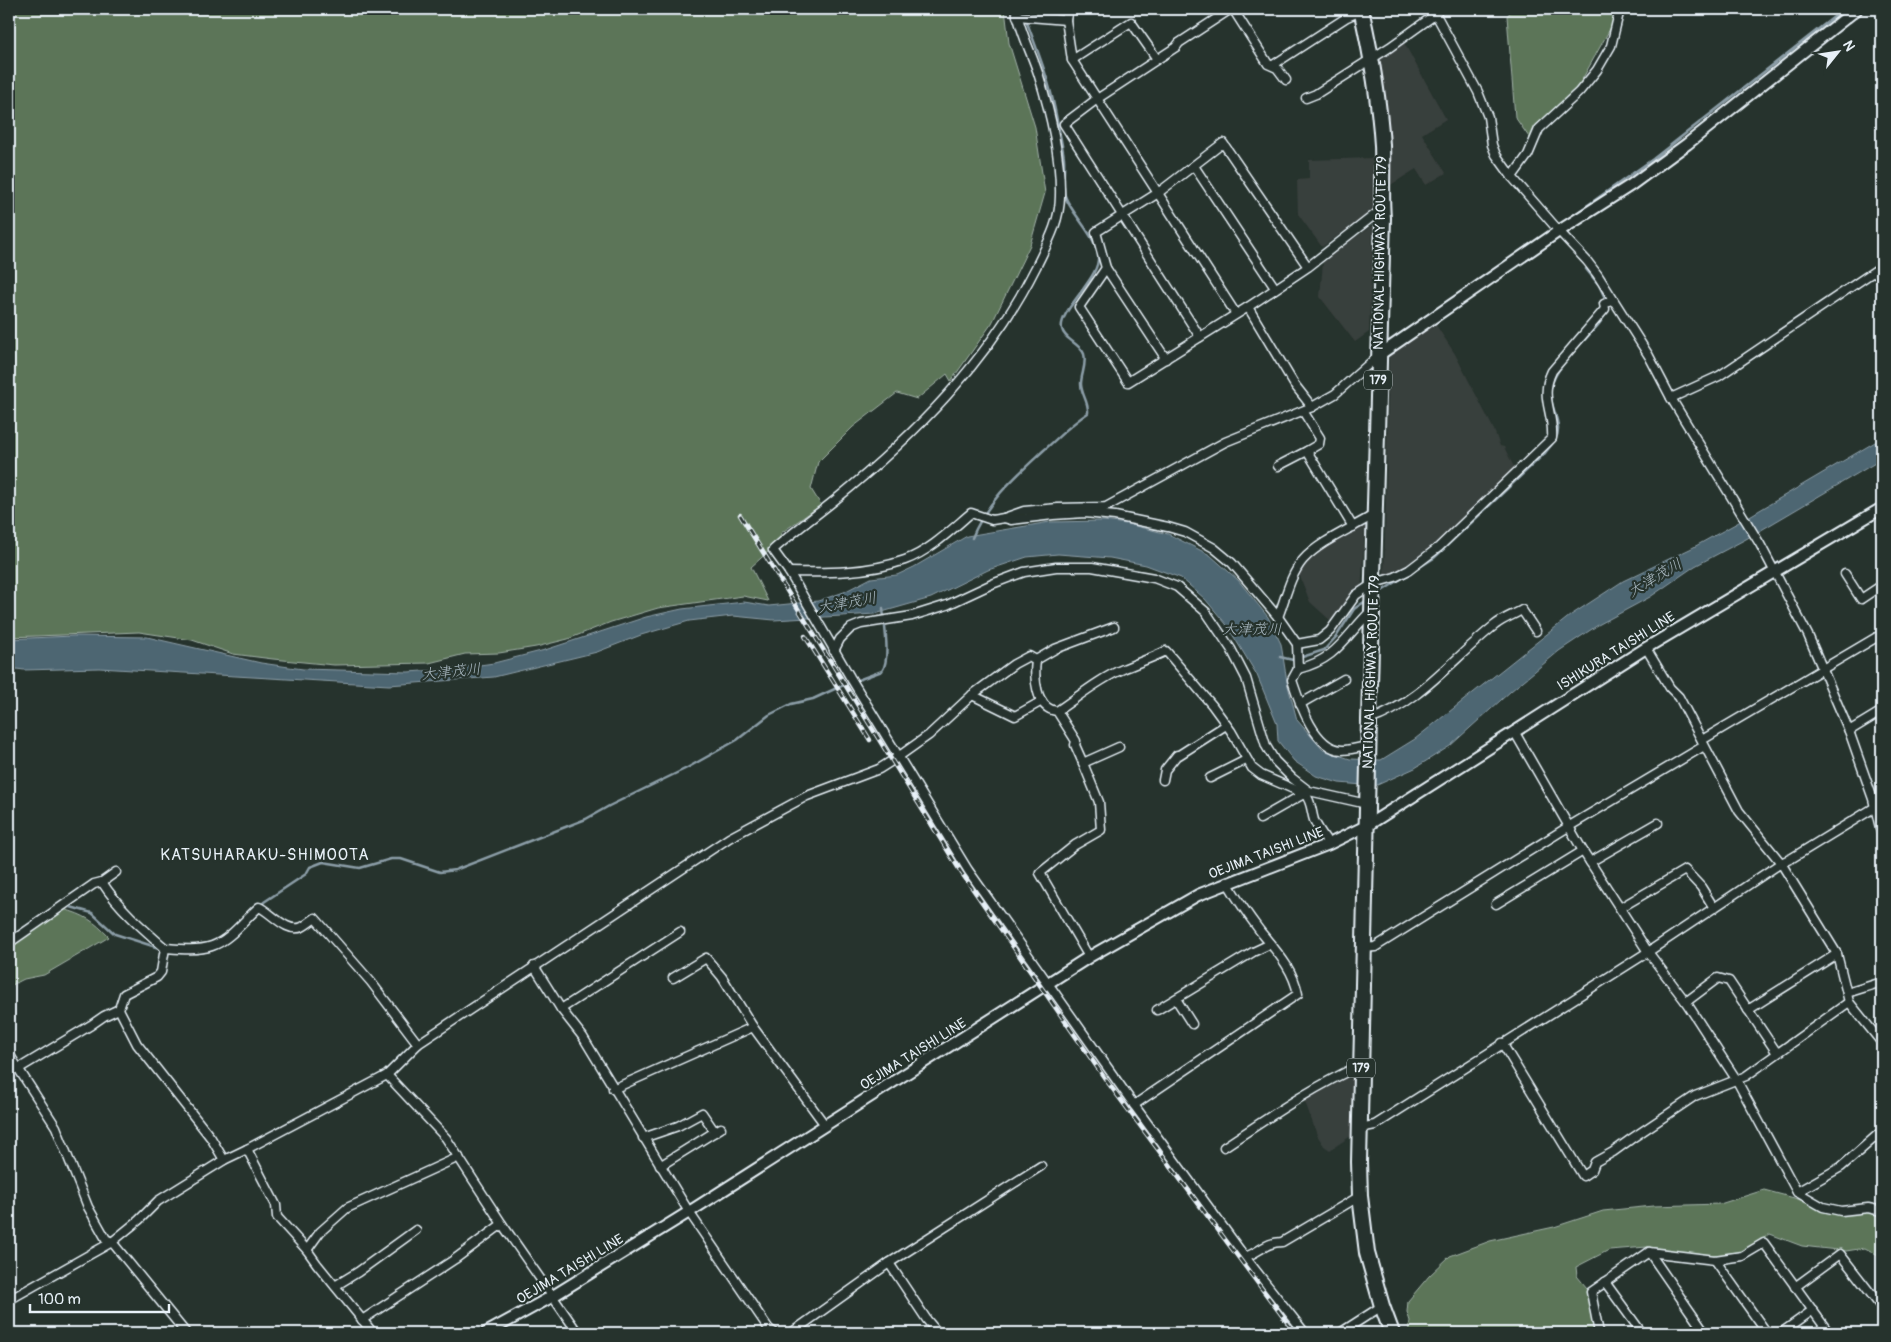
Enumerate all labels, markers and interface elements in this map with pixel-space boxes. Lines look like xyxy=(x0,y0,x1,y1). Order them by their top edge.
north arrow xyxy=(1814,28,1864,78)
text: N xyxy=(1839,37,1859,54)
street label: NATIONAL HIGHWAY ROUTE 179 xyxy=(1370,156,1390,350)
road number: 179 xyxy=(1364,370,1392,390)
water label: 大津茂川 xyxy=(1624,554,1686,602)
street label: NATIONAL HIGHWAY ROUTE 179 xyxy=(1359,575,1383,769)
water label: 大津茂川 xyxy=(816,588,878,618)
street label: ISHIKURA TAISHI LINE xyxy=(1554,608,1678,694)
water label: 大津茂川 xyxy=(1222,620,1282,639)
water label: 大津茂川 xyxy=(420,659,482,685)
street label: OEJIMA TAISHI LINE xyxy=(1206,823,1326,883)
district label: KATSUHARAKU-SHIMOOTA xyxy=(160,845,370,865)
street label: OEJIMA TAISHI LINE xyxy=(857,1014,969,1094)
road number: 179 xyxy=(1347,1058,1375,1078)
street label: OEJIMA TAISHI LINE xyxy=(513,1230,627,1308)
scale bar xyxy=(30,1282,169,1314)
text: 100 m xyxy=(38,1290,81,1309)

